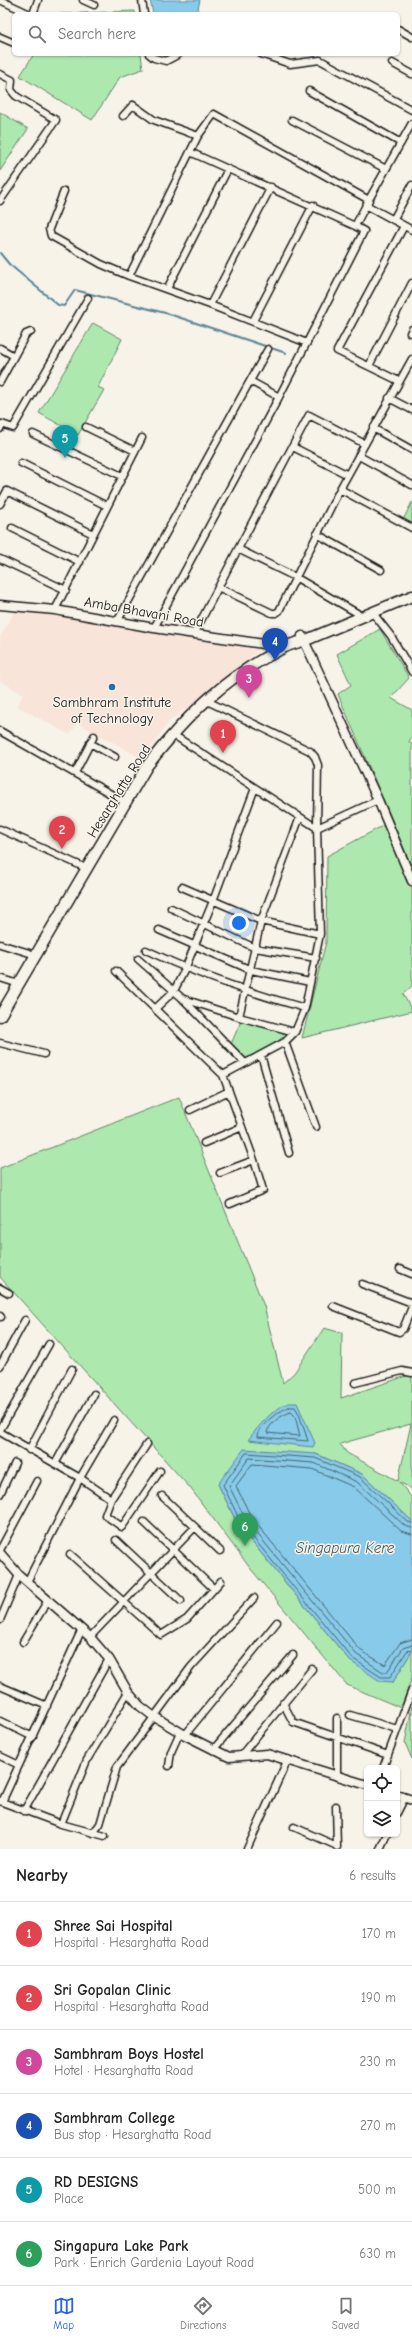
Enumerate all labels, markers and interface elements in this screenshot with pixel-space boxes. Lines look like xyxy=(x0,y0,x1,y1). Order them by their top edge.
search box xyxy=(12,12,400,56)
icon: search xyxy=(26,23,48,45)
text: Search here xyxy=(58,25,136,43)
pin: 5 xyxy=(52,425,78,458)
street label: Amba Bhavani Road xyxy=(83,593,205,631)
pin: 4 xyxy=(262,628,288,661)
pin: 3 xyxy=(236,665,262,698)
marker: Sambhram Institute of Technology xyxy=(107,682,117,692)
place label: Sambhram Institute of Technology xyxy=(53,694,171,727)
pin: 1 xyxy=(210,720,236,753)
street label: Hesarghatta Road xyxy=(83,741,155,841)
pin: 2 xyxy=(49,816,75,849)
your location xyxy=(229,913,249,933)
pin: 6 xyxy=(232,1513,258,1546)
water label: Singapura Kere xyxy=(296,1539,395,1557)
map controls xyxy=(364,1765,400,1837)
button: locate xyxy=(364,1765,400,1801)
button: layers xyxy=(364,1801,400,1837)
text: Nearby xyxy=(16,1866,67,1885)
text: 6 results xyxy=(349,1868,396,1883)
text: Shree Sai Hospital xyxy=(54,1917,173,1935)
text: 1 xyxy=(26,1926,32,1941)
text: 170 m xyxy=(362,1926,396,1941)
text: Hospital · Hesarghatta Road xyxy=(54,1935,209,1950)
text: Sri Gopalan Clinic xyxy=(54,1981,171,1999)
text: 2 xyxy=(26,1990,32,2005)
text: 190 m xyxy=(361,1990,396,2005)
text: Hospital · Hesarghatta Road xyxy=(54,1999,209,2014)
text: Sambhram Boys Hostel xyxy=(54,2045,204,2063)
text: 3 xyxy=(26,2054,32,2069)
text: 230 m xyxy=(360,2054,396,2069)
text: Hotel · Hesarghatta Road xyxy=(54,2063,193,2078)
text: Sambhram College xyxy=(54,2109,175,2127)
text: 4 xyxy=(26,2118,32,2133)
text: 270 m xyxy=(360,2118,396,2133)
text: Bus stop · Hesarghatta Road xyxy=(54,2127,211,2142)
text: RD DESIGNS xyxy=(54,2173,138,2191)
text: 5 xyxy=(26,2182,32,2197)
text: 500 m xyxy=(358,2182,396,2197)
text: Place xyxy=(54,2191,84,2206)
text: Singapura Lake Park xyxy=(54,2237,188,2255)
text: 6 xyxy=(26,2246,32,2261)
text: 630 m xyxy=(359,2246,396,2261)
text: Park · Enrich Gardenia Layout Road xyxy=(54,2255,254,2270)
tab: Map xyxy=(53,2295,75,2332)
tab: Directions xyxy=(180,2295,227,2332)
tab: Saved xyxy=(332,2295,359,2332)

